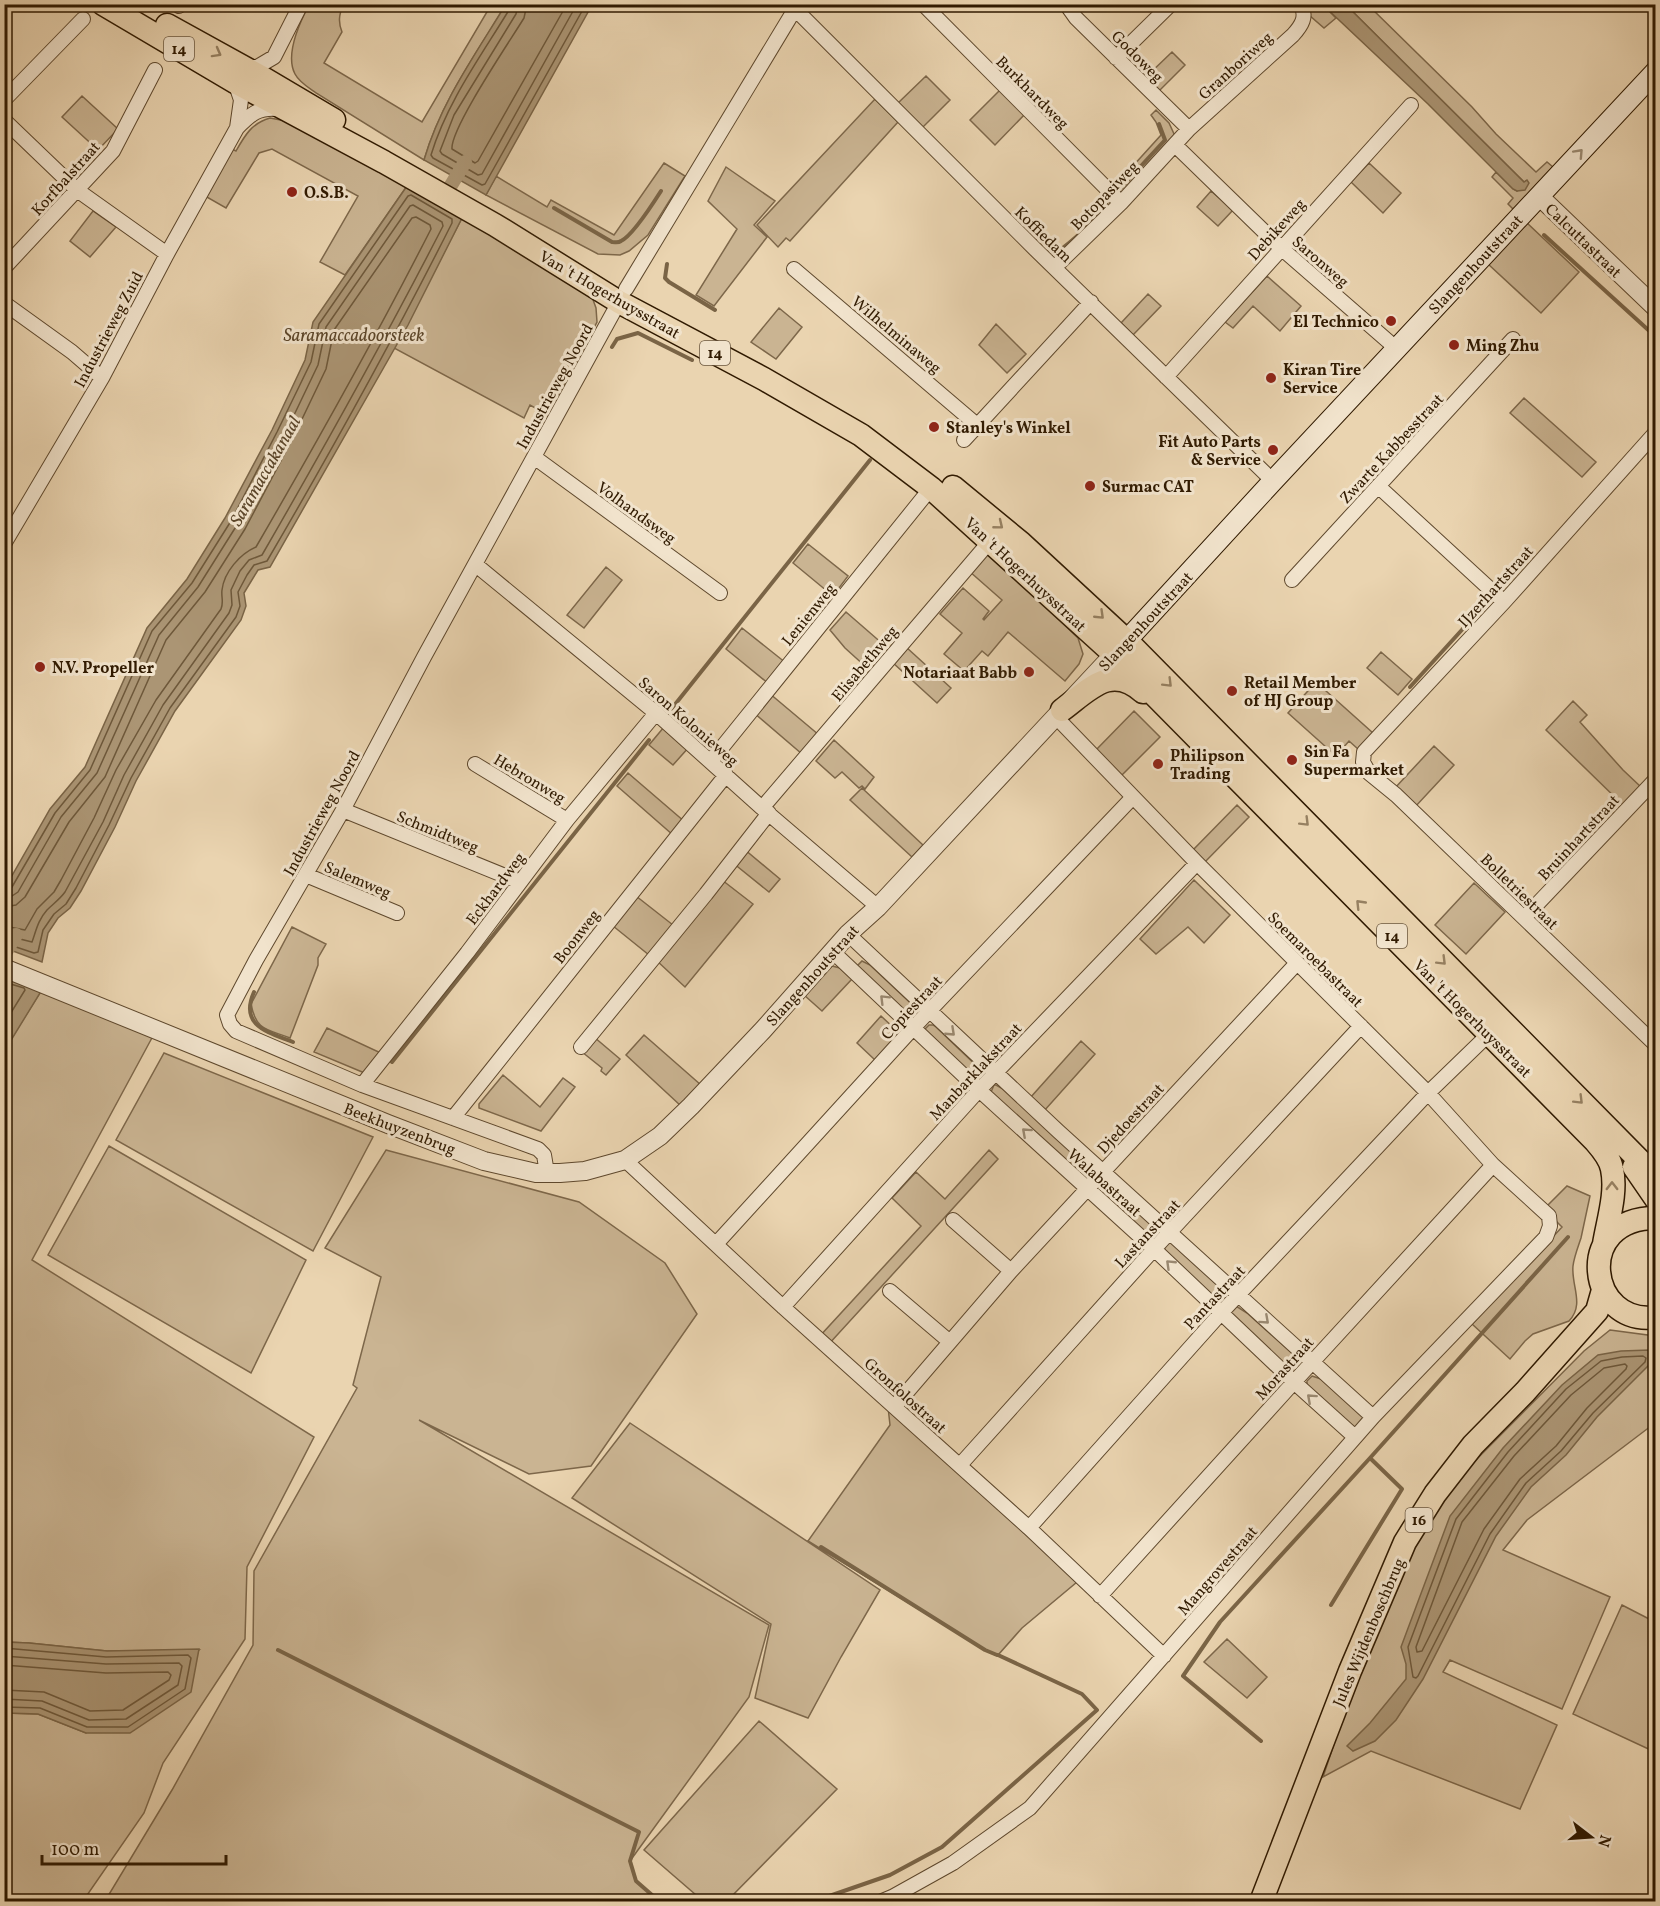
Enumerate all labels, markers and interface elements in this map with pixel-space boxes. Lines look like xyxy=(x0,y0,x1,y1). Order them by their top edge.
street label: Godoweg xyxy=(1106,26,1168,88)
street label: Granboriweg xyxy=(1195,27,1278,106)
road number: 14 xyxy=(164,37,194,61)
one-way arrow xyxy=(211,46,222,57)
street label: Burkhardweg xyxy=(990,52,1073,135)
street label: Korfbalstraat xyxy=(27,137,106,221)
one-way arrow xyxy=(1572,150,1583,160)
street label: Botopasiweg xyxy=(1067,157,1144,236)
place label: O.S.B. xyxy=(304,183,349,205)
marker: O.S.B. xyxy=(285,185,299,199)
street label: Debikeweg xyxy=(1244,194,1311,266)
street label: Calcuttastraat xyxy=(1539,199,1626,284)
street label: Koffiedam xyxy=(1009,202,1076,269)
street label: Slangenhoutstraat xyxy=(1424,210,1529,320)
street label: Saronweg xyxy=(1286,232,1353,293)
street label: Van 't Hogerhuysstraat xyxy=(535,246,684,345)
street label: Industrieweg Zuid xyxy=(70,268,150,392)
street label: Wilhelminaweg xyxy=(846,291,945,380)
place label: El Technico xyxy=(1293,312,1379,334)
marker: El Technico xyxy=(1384,314,1398,328)
street label: Industrieweg Noord xyxy=(512,320,599,454)
water label: Saramaccadoorsteek xyxy=(284,324,424,349)
place label: Ming Zhu xyxy=(1466,336,1540,358)
marker: Ming Zhu xyxy=(1447,338,1461,352)
road number: 14 xyxy=(700,341,730,365)
place label: Kiran Tire Service xyxy=(1283,360,1361,400)
marker: Kiran Tire Service xyxy=(1264,371,1278,385)
street label: Zwarte Kabbesstraat xyxy=(1335,389,1450,509)
water label: Saramaccakanaal xyxy=(225,412,308,531)
place label: Stanley's Winkel xyxy=(946,418,1071,440)
marker: Stanley's Winkel xyxy=(927,420,941,434)
place label: Fit Auto Parts & Service xyxy=(1158,432,1261,472)
marker: Fit Auto Parts & Service xyxy=(1266,443,1280,457)
street label: Volhandsweg xyxy=(592,477,680,550)
place label: Surmac CAT xyxy=(1102,477,1195,499)
marker: Surmac CAT xyxy=(1083,479,1097,493)
street label: Van 't Hogerhuysstraat xyxy=(959,513,1091,638)
one-way arrow xyxy=(992,518,1003,529)
street label: IJzerhartstraat xyxy=(1454,541,1540,633)
street label: Slangenhoutstraat xyxy=(1094,567,1199,677)
street label: Lenienweg xyxy=(777,579,842,651)
one-way arrow xyxy=(1093,608,1103,619)
street label: Elisabethweg xyxy=(827,622,904,707)
place label: N.V. Propeller xyxy=(52,658,154,680)
marker: N.V. Propeller xyxy=(33,660,47,674)
place label: Notariaat Babb xyxy=(903,663,1017,685)
marker: Notariaat Babb xyxy=(1022,665,1036,679)
street label: Saron Kolonieweg xyxy=(633,673,743,772)
place label: Retail Member of HJ Group xyxy=(1244,673,1357,713)
one-way arrow xyxy=(1161,675,1172,686)
marker: Retail Member of HJ Group xyxy=(1225,684,1239,698)
place label: Sin Fa Supermarket xyxy=(1304,742,1404,782)
place label: Philipson Trading xyxy=(1170,746,1245,786)
street label: Industrieweg Noord xyxy=(279,747,366,881)
street label: Hebronweg xyxy=(489,750,569,810)
marker: Sin Fa Supermarket xyxy=(1285,753,1299,767)
marker: Philipson Trading xyxy=(1151,757,1165,771)
street label: Bruinhartstraat xyxy=(1534,790,1625,886)
street label: Schmidtweg xyxy=(393,806,482,859)
one-way arrow xyxy=(1298,815,1309,825)
street label: Eckhardweg xyxy=(462,848,531,930)
street label: Bolletriestraat xyxy=(1475,850,1563,936)
street label: Salemweg xyxy=(320,857,394,905)
one-way arrow xyxy=(1357,900,1368,911)
street label: Boonweg xyxy=(549,905,606,969)
street label: Soemaroebastraat xyxy=(1262,908,1368,1013)
street label: Slangenhoutstraat xyxy=(762,921,865,1032)
road number: 14 xyxy=(1377,924,1407,948)
one-way arrow xyxy=(1435,954,1446,964)
street label: Van 't Hogerhuysstraat xyxy=(1407,955,1536,1084)
street label: Copiestraat xyxy=(877,971,948,1045)
one-way arrow xyxy=(880,995,891,1006)
street label: Manbarklakstraat xyxy=(925,1018,1028,1126)
one-way arrow xyxy=(945,1025,955,1036)
street label: Djedoestraat xyxy=(1093,1079,1170,1160)
one-way arrow xyxy=(1571,1092,1582,1103)
street label: Beekhuyzenbrug xyxy=(340,1098,458,1161)
one-way arrow xyxy=(1022,1128,1033,1139)
street label: Walabastraat xyxy=(1062,1144,1146,1223)
one-way arrow xyxy=(1606,1181,1618,1190)
street label: Lastanstraat xyxy=(1111,1195,1187,1274)
one-way arrow xyxy=(1166,1260,1177,1271)
street label: Pantastraat xyxy=(1180,1261,1251,1335)
one-way arrow xyxy=(1258,1313,1269,1324)
street label: Morastraat xyxy=(1251,1333,1320,1406)
street label: Gronfolostraat xyxy=(859,1353,951,1440)
one-way arrow xyxy=(1308,1394,1318,1405)
road number: 16 xyxy=(1406,1508,1432,1532)
street label: Mangrovestraat xyxy=(1173,1522,1264,1621)
street label: Jules Wijdenboschbrug xyxy=(1328,1555,1411,1711)
north arrow xyxy=(1561,1807,1621,1867)
scale bar xyxy=(42,1828,226,1866)
text: N xyxy=(1591,1832,1616,1850)
text: 100 m xyxy=(51,1838,100,1863)

